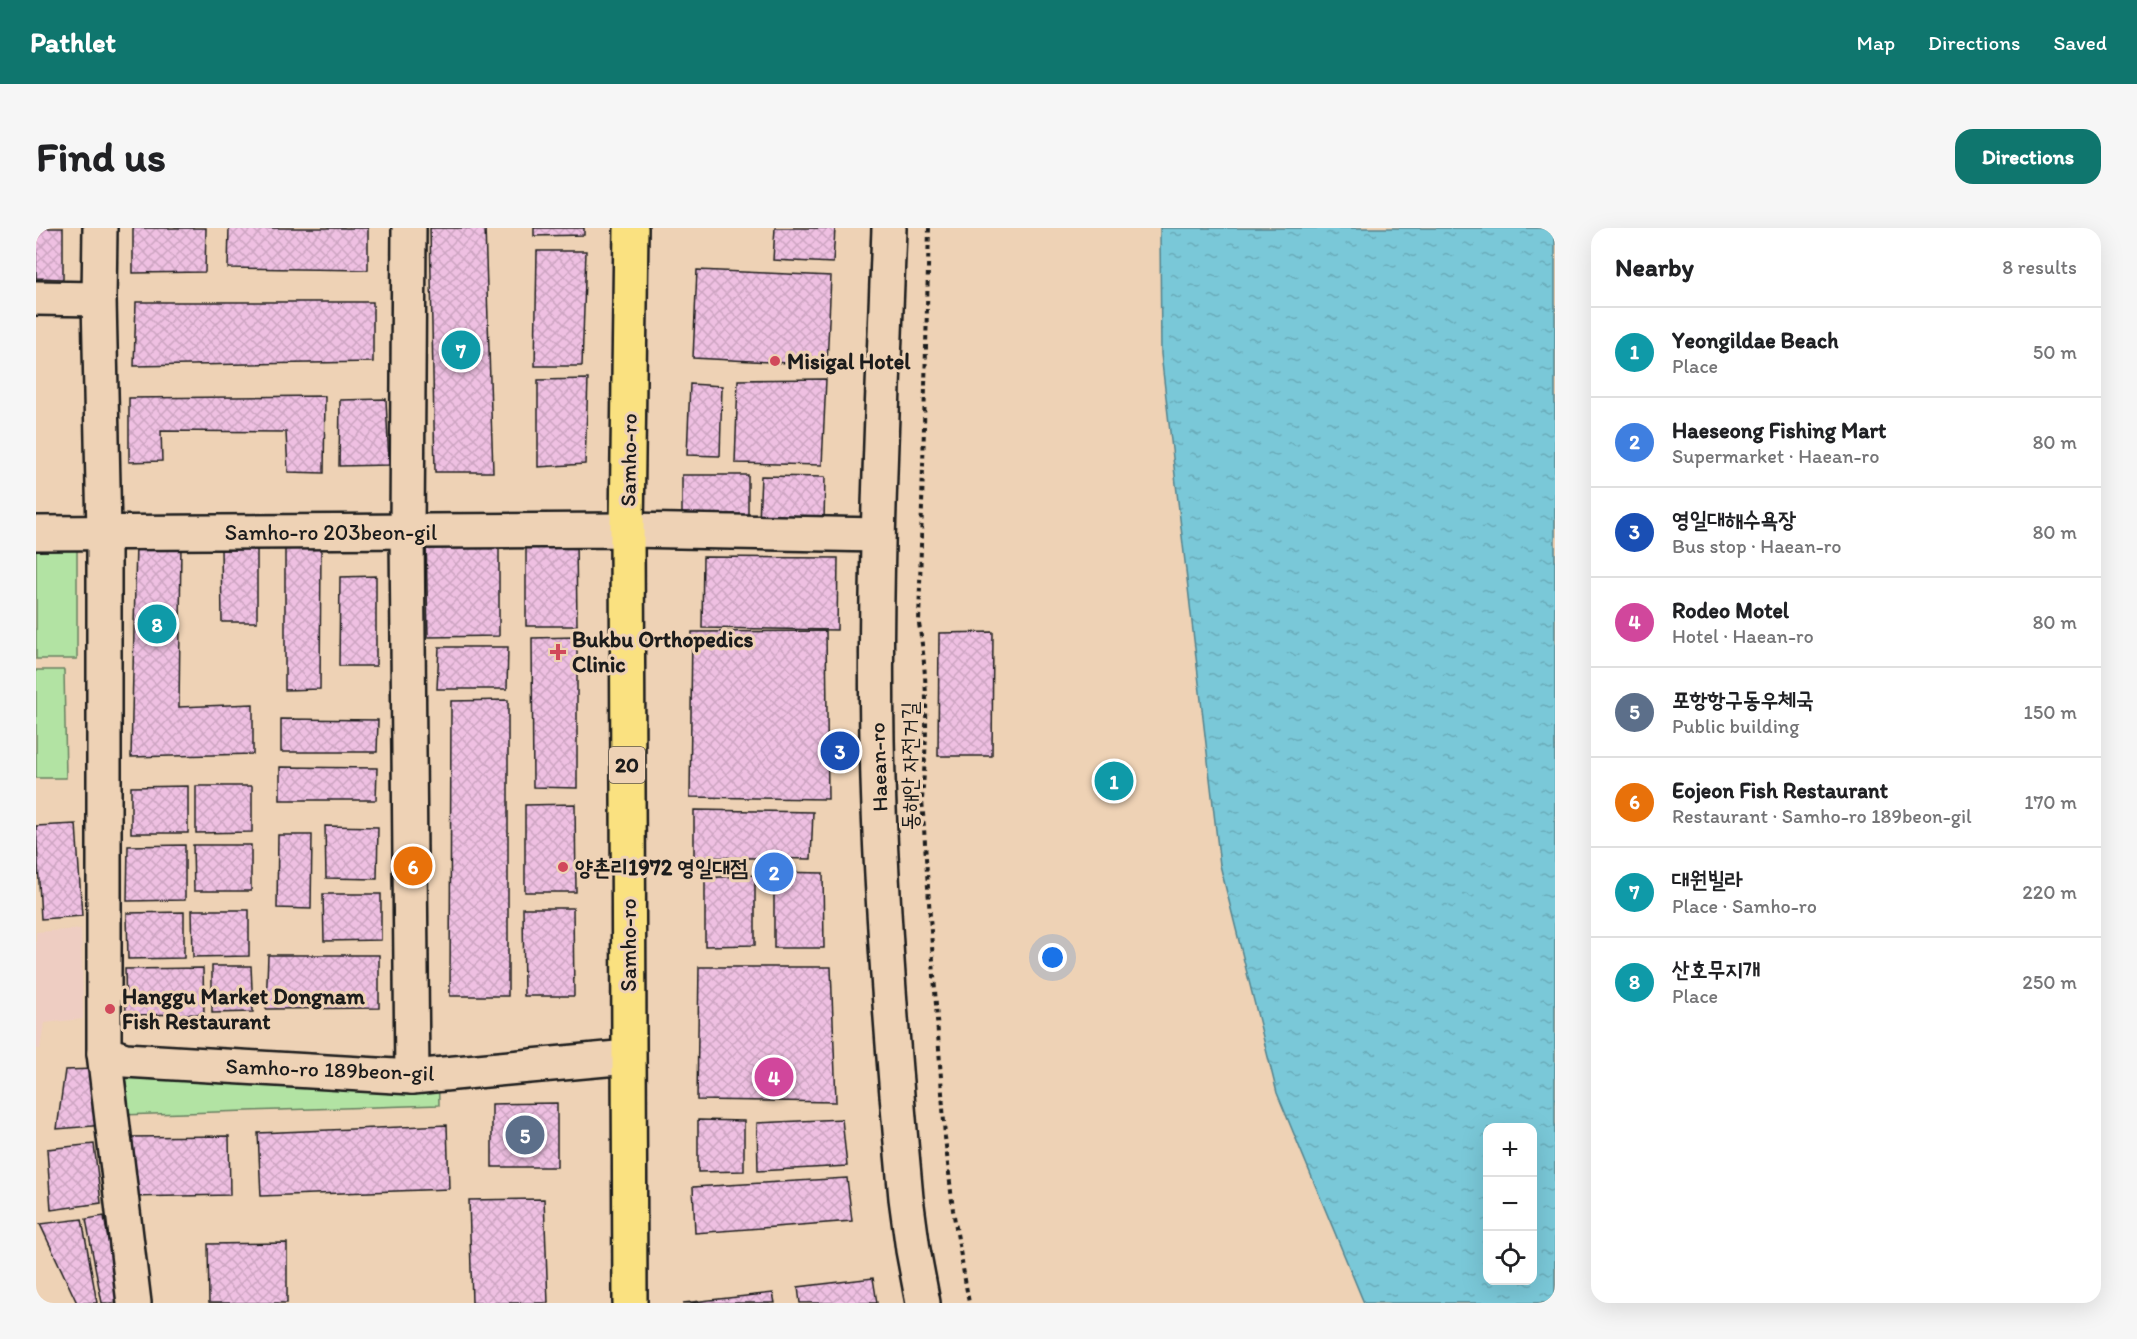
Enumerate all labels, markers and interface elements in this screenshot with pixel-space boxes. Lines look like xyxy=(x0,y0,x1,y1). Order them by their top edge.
text: Pathlet xyxy=(30,25,116,59)
text: Map xyxy=(1857,30,1895,55)
text: Directions xyxy=(1928,30,2020,55)
text: Saved xyxy=(2053,30,2107,55)
button: Directions xyxy=(1955,129,2101,184)
text: Find us xyxy=(36,131,166,182)
text: Nearby xyxy=(1615,251,1694,283)
text: 8 results xyxy=(2002,255,2077,279)
text: Yeongildae Beach xyxy=(1672,327,1838,354)
pin: 7 xyxy=(442,328,480,372)
text: 1 xyxy=(1630,340,1639,364)
text: 50 m xyxy=(2033,340,2077,364)
place label: Misigal Hotel xyxy=(787,348,911,375)
marker: Misigal Hotel xyxy=(768,354,782,368)
text: Place xyxy=(1672,354,1718,378)
street label: Samho-ro xyxy=(614,413,643,507)
text: Haeseong Fishing Mart xyxy=(1672,417,1886,444)
text: 2 xyxy=(1629,430,1640,454)
text: 80 m xyxy=(2032,430,2077,454)
text: Supermarket · Haean-ro xyxy=(1672,444,1879,468)
text: 영일대해수욕장 xyxy=(1672,506,1796,533)
street label: Samho-ro 203beon-gil xyxy=(225,519,437,546)
text: 3 xyxy=(1629,520,1640,544)
text: 80 m xyxy=(2032,520,2077,544)
text: Bus stop · Haean-ro xyxy=(1672,534,1842,558)
text: Rodeo Motel xyxy=(1672,597,1789,624)
pin: 8 xyxy=(138,602,176,646)
text: 4 xyxy=(1628,610,1641,634)
text: 80 m xyxy=(2032,610,2077,634)
text: Hotel · Haean-ro xyxy=(1672,624,1814,648)
place label: Bukbu Orthopedics Clinic xyxy=(572,626,753,678)
marker: Bukbu Orthopedics Clinic xyxy=(549,643,567,661)
text: 포항항구동우체국 xyxy=(1672,686,1814,713)
text: 5 xyxy=(1629,700,1640,724)
text: 150 m xyxy=(2024,700,2077,724)
street label: 동해안 자전거길 xyxy=(896,701,923,830)
text: Public building xyxy=(1672,714,1799,738)
street label: Haean-ro xyxy=(863,722,894,812)
pin: 3 xyxy=(820,728,860,774)
road number: 20 xyxy=(609,747,645,783)
pin: 1 xyxy=(1094,758,1134,804)
text: Eojeon Fish Restaurant xyxy=(1672,777,1888,804)
text: 6 xyxy=(1629,790,1640,814)
text: 170 m xyxy=(2024,790,2077,814)
text: Restaurant · Samho-ro 189beon-gil xyxy=(1672,804,1972,828)
pin: 6 xyxy=(394,844,433,888)
pin: 2 xyxy=(754,850,794,894)
place label: 양촌리1972 영일대점 xyxy=(575,854,748,881)
marker: 양촌리1972 영일대점 xyxy=(556,860,570,874)
text: 대원빌라 xyxy=(1672,866,1743,893)
text: 7 xyxy=(1630,880,1639,904)
text: 220 m xyxy=(2022,880,2077,904)
text: Place · Samho-ro xyxy=(1672,894,1817,918)
street label: Samho-ro xyxy=(615,898,642,992)
your location xyxy=(1038,943,1067,972)
text: 산호무지개 xyxy=(1672,956,1761,983)
text: 8 xyxy=(1629,970,1640,994)
text: 250 m xyxy=(2022,970,2077,994)
place label: Hanggu Market Dongnam Fish Restaurant xyxy=(122,983,365,1035)
text: Place xyxy=(1672,984,1718,1008)
marker: Hanggu Market Dongnam Fish Restaurant xyxy=(103,1002,117,1016)
street label: Samho-ro 189beon-gil xyxy=(225,1052,435,1087)
pin: 4 xyxy=(754,1054,794,1100)
pin: 5 xyxy=(506,1112,544,1158)
map controls xyxy=(1483,1123,1537,1285)
button: + xyxy=(1483,1123,1537,1177)
button: − xyxy=(1483,1177,1537,1231)
button: locate xyxy=(1483,1231,1537,1285)

